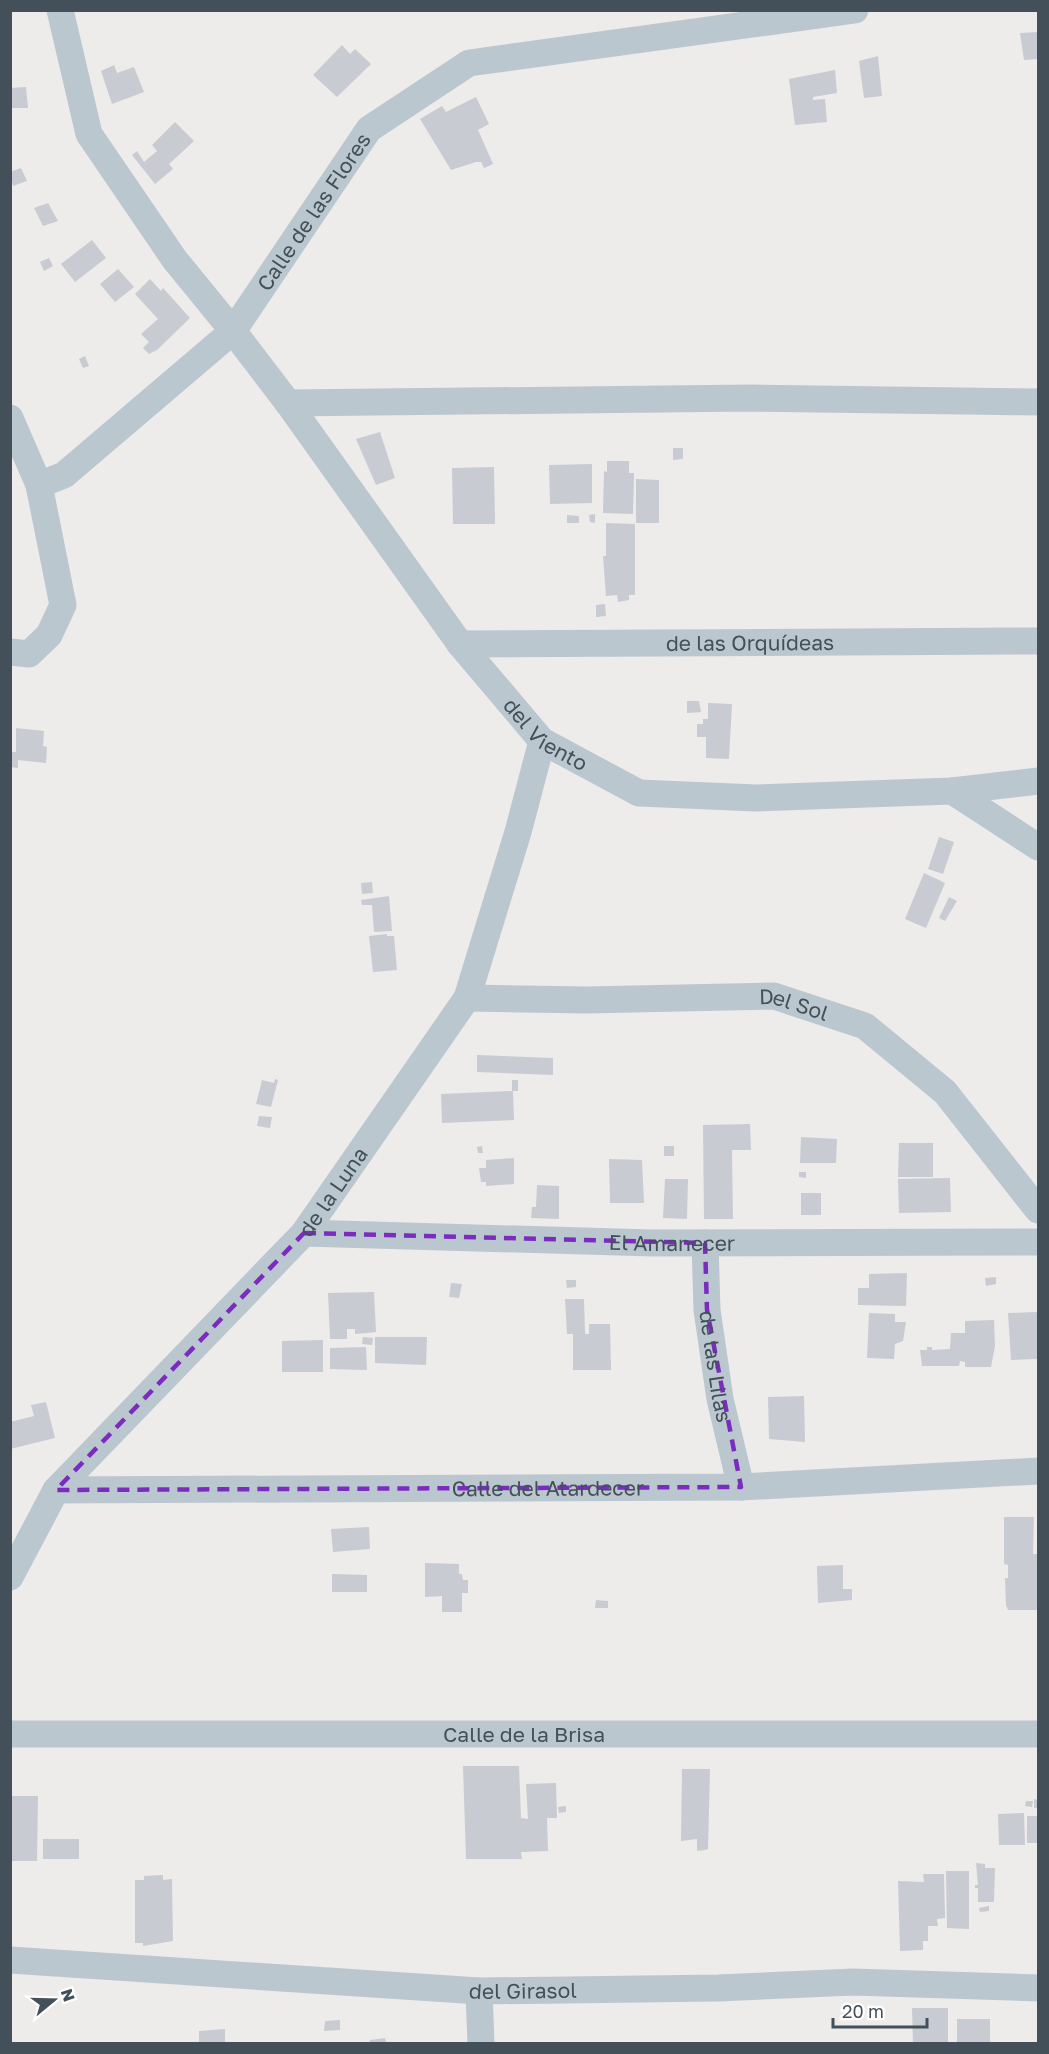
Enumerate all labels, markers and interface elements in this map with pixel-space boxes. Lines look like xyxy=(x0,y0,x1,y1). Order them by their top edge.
street label: Calle de las Flores xyxy=(251,127,376,296)
street label: de las Orquídeas xyxy=(666,629,834,656)
street label: del Viento xyxy=(498,692,592,776)
street label: Del Sol xyxy=(759,983,832,1026)
street label: de la Luna xyxy=(293,1142,373,1241)
street label: El Amanecer xyxy=(608,1229,735,1256)
street label: de las Lilas xyxy=(694,1309,738,1425)
street label: Calle del Atardecer xyxy=(452,1474,644,1501)
street label: Calle de la Brisa xyxy=(443,1721,605,1747)
north arrow xyxy=(24,1970,84,2030)
street label: del Girasol xyxy=(468,1977,577,2004)
text: N xyxy=(57,1986,80,2004)
scale bar xyxy=(833,1991,928,2029)
text: 20 m xyxy=(842,2000,884,2022)

